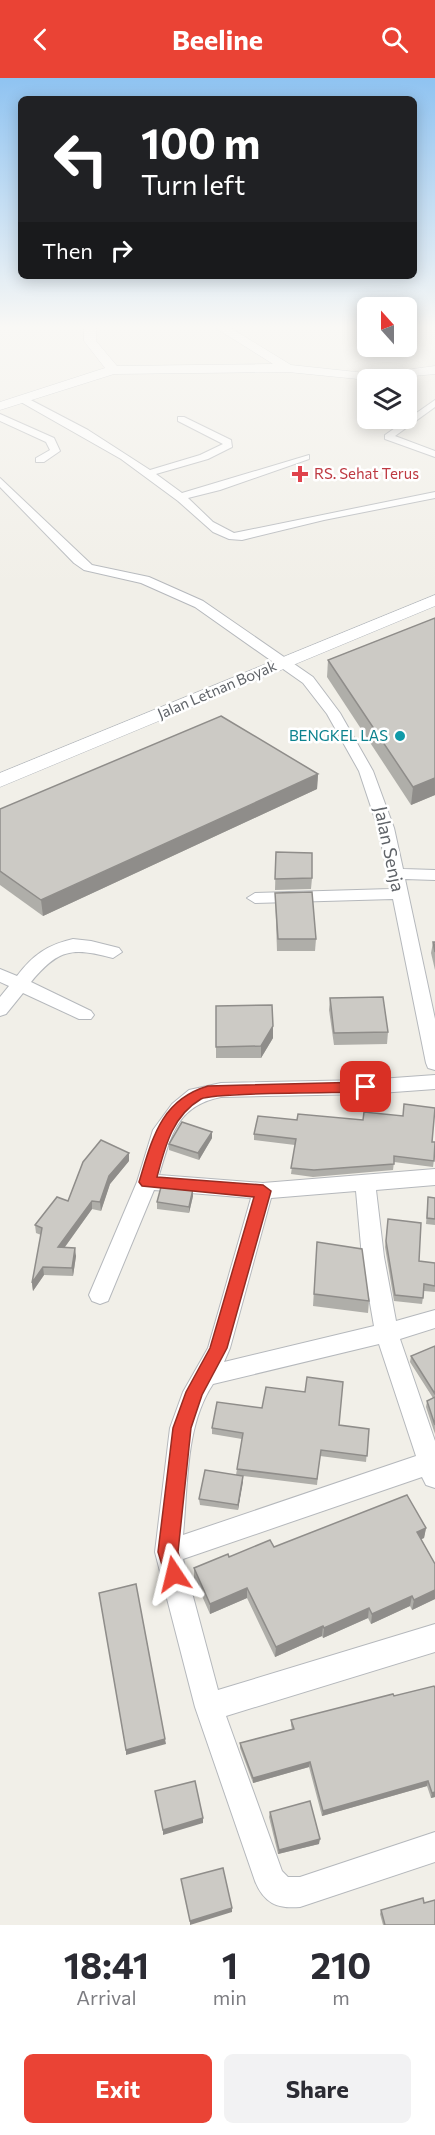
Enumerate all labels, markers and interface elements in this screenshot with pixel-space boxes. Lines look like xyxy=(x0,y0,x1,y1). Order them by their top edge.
icon: back xyxy=(24,23,57,56)
text: Beeline xyxy=(172,23,263,56)
icon: search xyxy=(378,23,411,56)
text: 100 m xyxy=(141,116,261,168)
icon: left xyxy=(42,120,120,198)
text: Turn left xyxy=(141,168,245,201)
icon: right xyxy=(105,234,138,267)
text: Then xyxy=(42,237,93,264)
north arrow xyxy=(357,297,417,357)
map controls xyxy=(357,297,417,429)
button: layers xyxy=(357,369,417,429)
place label: RS. Sehat Terus xyxy=(314,464,419,482)
marker: RS. Sehat Terus xyxy=(291,465,309,483)
street label: Jalan Letnan Boyak xyxy=(154,656,279,722)
place label: BENGKEL LAS xyxy=(289,726,388,744)
marker: BENGKEL LAS xyxy=(393,729,407,743)
street label: Jalan Senja xyxy=(370,804,410,894)
pin xyxy=(340,1061,391,1112)
icon: arrive xyxy=(349,1070,382,1103)
position arrow xyxy=(142,1542,206,1606)
text: 18:41 xyxy=(64,1942,149,1986)
text: 1 xyxy=(222,1942,238,1986)
text: 210 xyxy=(311,1942,371,1986)
text: Arrival xyxy=(76,1985,137,2009)
text: min xyxy=(213,1985,247,2009)
text: m xyxy=(332,1985,350,2009)
button: Exit xyxy=(24,2054,212,2123)
button: Share xyxy=(224,2054,411,2123)

